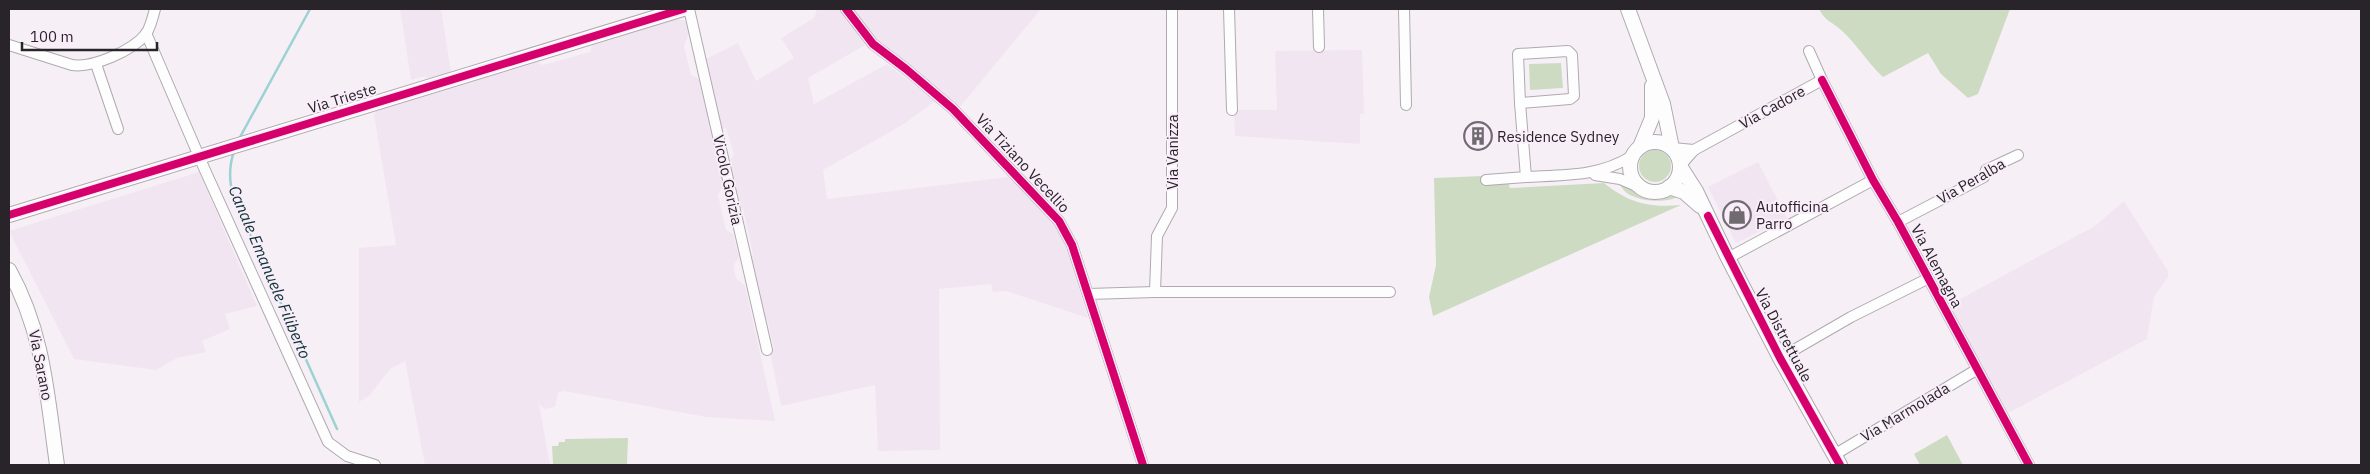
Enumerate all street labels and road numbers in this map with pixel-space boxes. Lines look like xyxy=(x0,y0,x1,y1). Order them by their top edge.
street label: Via Trieste xyxy=(306,79,378,117)
street label: Via Cadore xyxy=(1736,81,1808,133)
street label: Via Tiziano Vecellio xyxy=(972,109,1074,217)
street label: Via Vanizza xyxy=(1163,114,1182,190)
street label: Vicolo Gorizia xyxy=(709,133,747,227)
street label: Via Peralba xyxy=(1933,154,2009,208)
street label: Via Alemagna xyxy=(1907,221,1967,311)
street label: Via Distrettuale xyxy=(1751,285,1817,385)
street label: Via Sarano xyxy=(25,328,57,402)
street label: Via Marmolada xyxy=(1857,378,1953,446)

